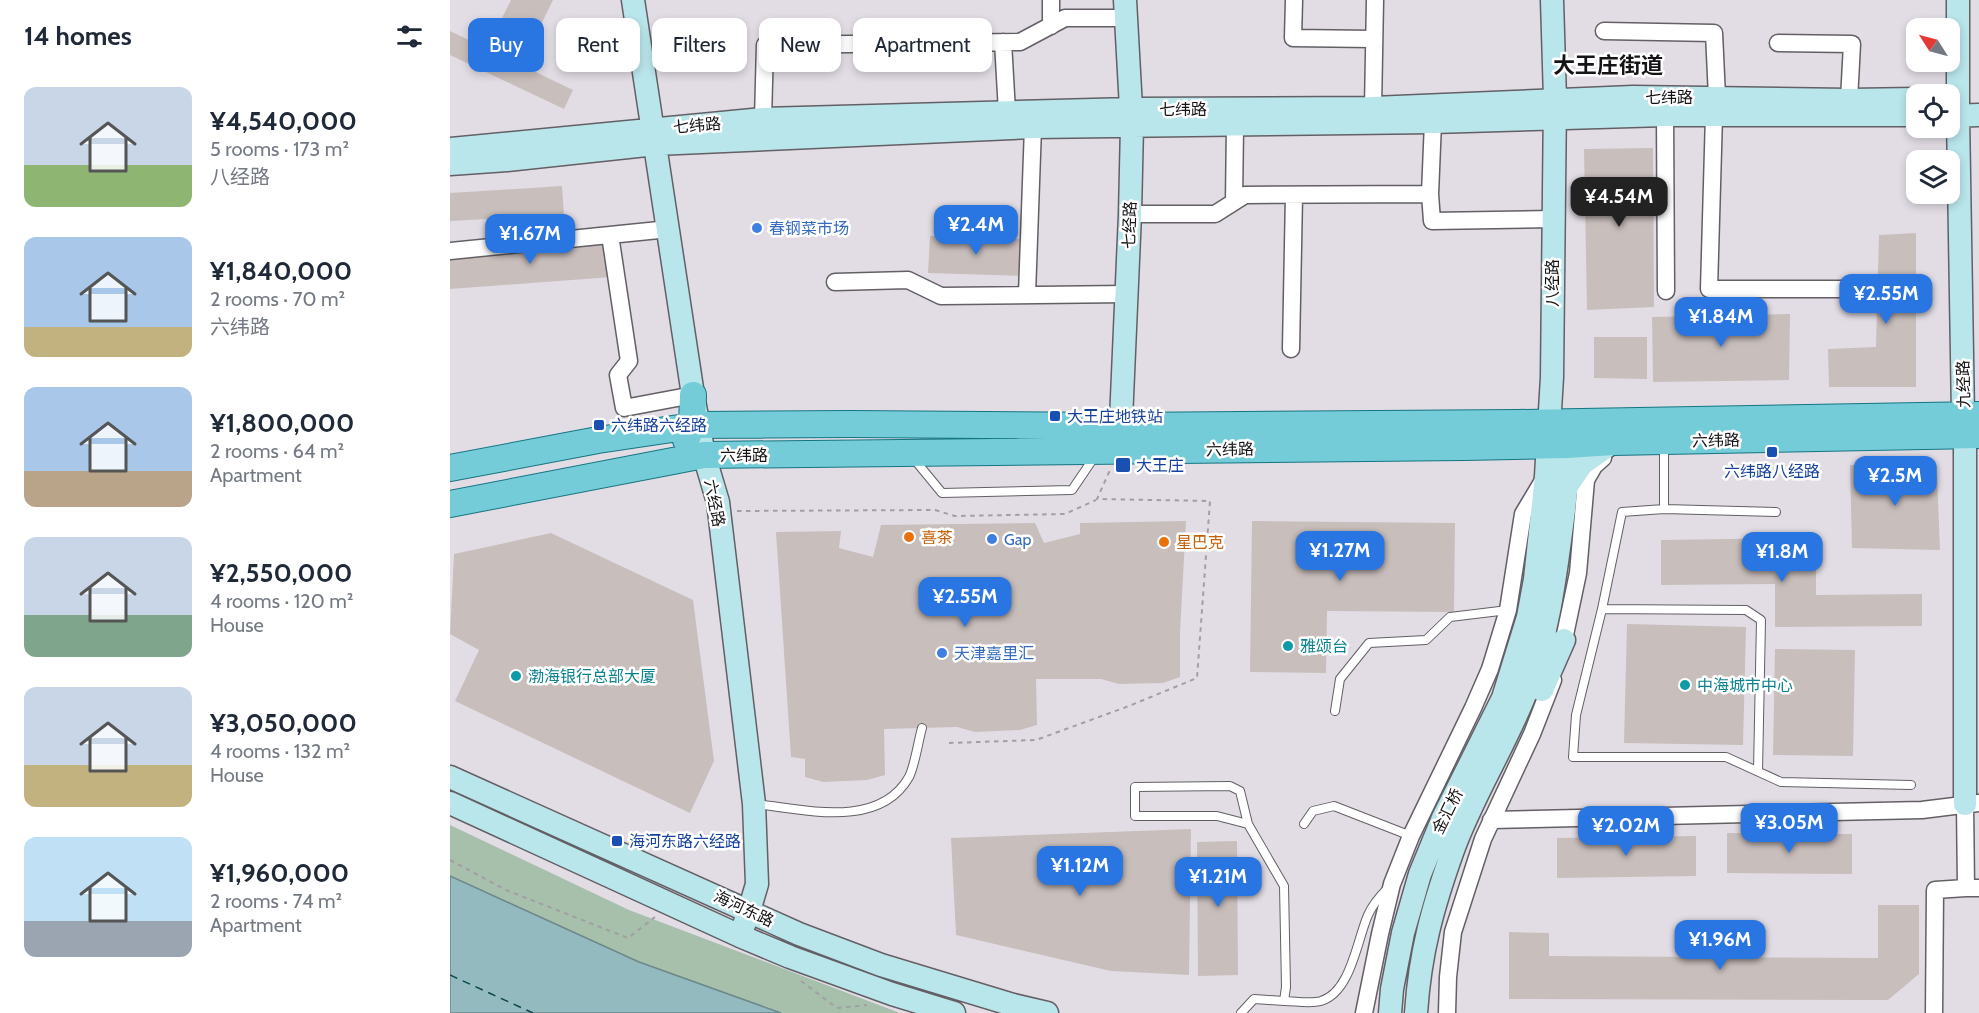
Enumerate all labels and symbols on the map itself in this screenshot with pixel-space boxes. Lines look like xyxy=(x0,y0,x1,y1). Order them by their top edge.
north arrow xyxy=(1906,18,1960,72)
district label: 大王庄街道 xyxy=(1553,52,1663,79)
street label: 七纬路 xyxy=(1645,88,1693,107)
street label: 七纬路 xyxy=(1159,100,1207,119)
street label: 七纬路 xyxy=(672,114,722,137)
pin: ¥4.54M xyxy=(1570,177,1668,228)
street label: 七经路 xyxy=(1119,201,1140,249)
pin: ¥2.4M xyxy=(934,205,1018,256)
pin: ¥1.67M xyxy=(481,214,579,265)
place label: 春钢菜市场 xyxy=(769,219,849,238)
marker: 春钢菜市场 xyxy=(750,221,764,235)
street label: 八经路 xyxy=(1543,259,1562,307)
pin: ¥2.55M xyxy=(1837,274,1935,325)
pin: ¥1.84M xyxy=(1672,297,1770,348)
street label: 九经路 xyxy=(1954,360,1973,408)
place label: 大王庄地铁站 xyxy=(1067,407,1163,426)
marker: 大王庄地铁站 xyxy=(1048,409,1062,423)
place label: 六纬路六经路 xyxy=(611,416,707,435)
marker: 六纬路六经路 xyxy=(592,418,606,432)
street label: 六纬路 xyxy=(1692,431,1740,450)
street label: 六纬路 xyxy=(1206,440,1254,459)
marker: 六纬路八经路 xyxy=(1765,445,1779,459)
street label: 六纬路 xyxy=(720,446,768,465)
marker: 大王庄 xyxy=(1114,456,1132,474)
place label: 大王庄 xyxy=(1136,456,1184,475)
pin: ¥2.5M xyxy=(1853,456,1937,507)
place label: 六纬路八经路 xyxy=(1724,462,1820,481)
street label: 六经路 xyxy=(701,478,728,528)
place label: 喜茶 xyxy=(921,528,953,547)
marker: 喜茶 xyxy=(902,530,916,544)
place label: Gap xyxy=(1004,530,1031,549)
pin: ¥1.27M xyxy=(1291,531,1389,582)
marker: Gap xyxy=(985,532,999,546)
pin: ¥1.8M xyxy=(1740,532,1824,583)
place label: 星巴克 xyxy=(1176,533,1224,552)
marker: 星巴克 xyxy=(1157,535,1171,549)
pin: ¥2.55M xyxy=(916,577,1014,628)
place label: 雅颂台 xyxy=(1300,637,1348,656)
marker: 雅颂台 xyxy=(1281,639,1295,653)
place label: 天津嘉里汇 xyxy=(954,644,1034,663)
marker: 天津嘉里汇 xyxy=(935,646,949,660)
place label: 渤海银行总部大厦 xyxy=(528,667,656,686)
marker: 渤海银行总部大厦 xyxy=(509,669,523,683)
place label: 中海城市中心 xyxy=(1697,676,1793,695)
marker: 中海城市中心 xyxy=(1678,678,1692,692)
street label: 金汇桥 xyxy=(1428,785,1467,837)
pin: ¥3.05M xyxy=(1740,803,1838,854)
pin: ¥2.02M xyxy=(1577,806,1675,857)
place label: 海河东路六经路 xyxy=(629,832,741,851)
marker: 海河东路六经路 xyxy=(610,834,624,848)
pin: ¥1.12M xyxy=(1031,846,1129,897)
pin: ¥1.21M xyxy=(1169,857,1267,908)
street label: 海河东路 xyxy=(711,886,777,931)
pin: ¥1.96M xyxy=(1671,920,1769,971)

